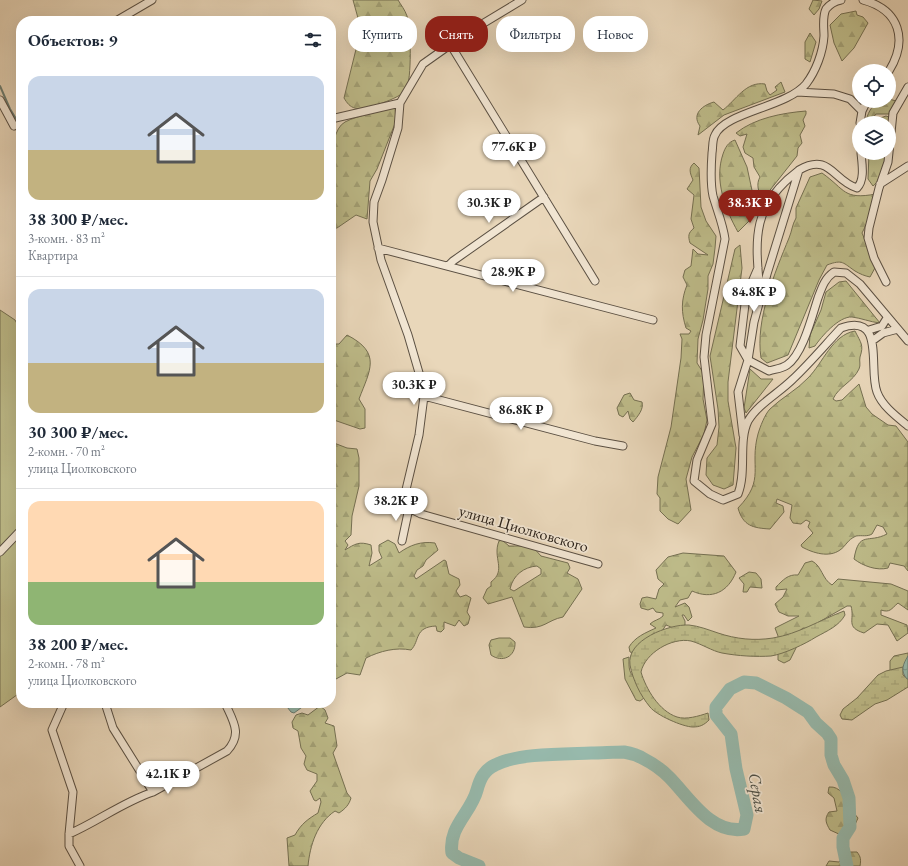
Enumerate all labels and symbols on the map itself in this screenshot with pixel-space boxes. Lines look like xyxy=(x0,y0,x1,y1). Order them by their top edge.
pin: 77.6K ₽ xyxy=(477,134,551,168)
pin: 30.3K ₽ xyxy=(452,190,526,224)
pin: 38.3K ₽ xyxy=(713,190,787,224)
pin: 28.9K ₽ xyxy=(476,259,550,293)
pin: 84.8K ₽ xyxy=(717,279,791,313)
pin: 30.3K ₽ xyxy=(377,372,451,406)
pin: 86.8K ₽ xyxy=(484,397,558,431)
pin: 38.2K ₽ xyxy=(359,488,433,522)
street label: улица Циолковского xyxy=(457,500,591,557)
pin: 42.1K ₽ xyxy=(131,761,205,795)
water label: Серая xyxy=(744,771,772,815)

